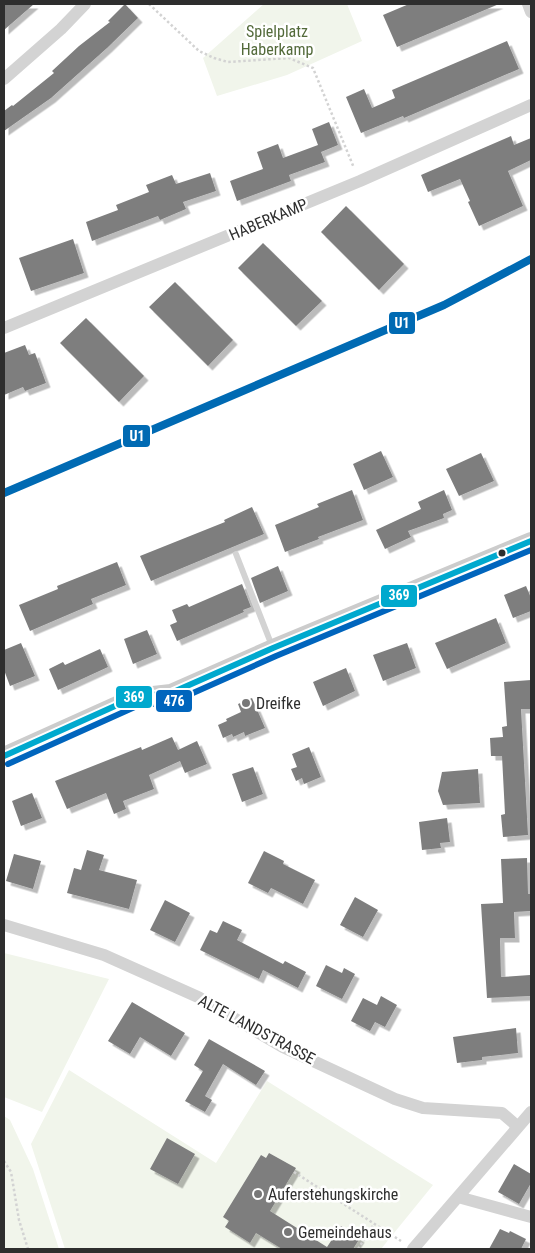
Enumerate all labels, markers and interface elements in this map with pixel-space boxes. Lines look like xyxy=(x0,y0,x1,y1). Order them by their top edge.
park label: Spielplatz Haberkamp xyxy=(241,22,313,59)
street label: HABERKAMP xyxy=(226,194,310,244)
line badge: U1 xyxy=(388,311,416,335)
text: U1 xyxy=(394,315,410,331)
line badge: U1 xyxy=(122,424,151,448)
text: U1 xyxy=(129,428,145,444)
unlabelled marker xyxy=(497,548,507,558)
line badge: 369 xyxy=(380,584,418,608)
text: 369 xyxy=(388,587,410,603)
line badge: 369 xyxy=(115,685,153,709)
text: 369 xyxy=(123,689,145,705)
line badge: 476 xyxy=(155,689,193,713)
text: 476 xyxy=(163,693,185,709)
place label: Dreifke xyxy=(256,694,301,713)
marker: Dreifke xyxy=(240,697,252,709)
street label: ALTE LANDSTRASSE xyxy=(195,991,318,1068)
place label: Auferstehungskirche xyxy=(268,1185,398,1204)
marker: Auferstehungskirche xyxy=(252,1188,264,1200)
place label: Gemeindehaus xyxy=(298,1223,392,1242)
marker: Gemeindehaus xyxy=(282,1226,294,1238)

